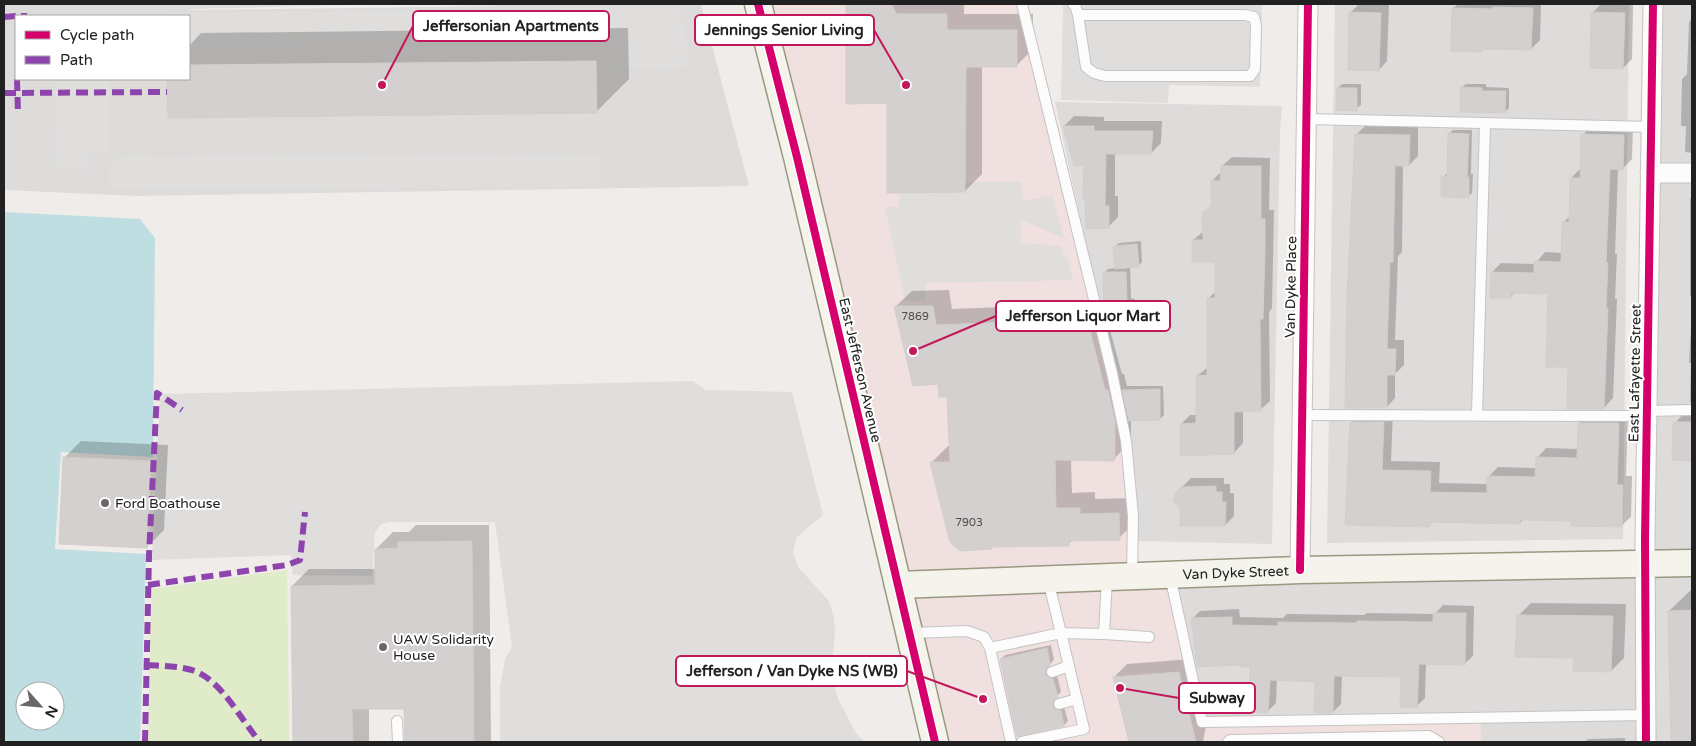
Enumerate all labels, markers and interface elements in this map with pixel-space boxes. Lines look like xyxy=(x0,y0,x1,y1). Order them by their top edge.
callout: Jeffersonian Apartments xyxy=(413,11,609,41)
legend xyxy=(15,15,190,80)
callout: Jennings Senior Living xyxy=(695,15,874,45)
text: Jeffersonian Apartments xyxy=(422,17,599,36)
text: Jennings Senior Living xyxy=(703,21,864,40)
text: Cycle path xyxy=(60,26,134,44)
text: Path xyxy=(60,51,93,69)
street label: Van Dyke Place xyxy=(1282,236,1300,338)
street label: East Jefferson Avenue xyxy=(835,296,885,444)
callout: Jefferson Liquor Mart xyxy=(996,301,1170,331)
street label: East Lafayette Street xyxy=(1625,303,1645,442)
text: Jefferson Liquor Mart xyxy=(1005,307,1160,326)
house number: 7869 xyxy=(901,310,929,323)
place label: Ford Boathouse xyxy=(115,495,221,512)
marker: Ford Boathouse xyxy=(99,497,111,509)
house number: 7903 xyxy=(955,516,983,529)
street label: Van Dyke Street xyxy=(1182,562,1290,583)
place label: UAW Solidarity House xyxy=(393,631,495,664)
marker: UAW Solidarity House xyxy=(377,641,389,653)
callout: Jefferson / Van Dyke NS (WB) xyxy=(676,656,907,686)
text: Jefferson / Van Dyke NS (WB) xyxy=(685,662,898,681)
north arrow xyxy=(15,681,65,731)
callout: Subway xyxy=(1179,683,1255,713)
text: Subway xyxy=(1189,689,1245,708)
text: N xyxy=(41,703,61,721)

